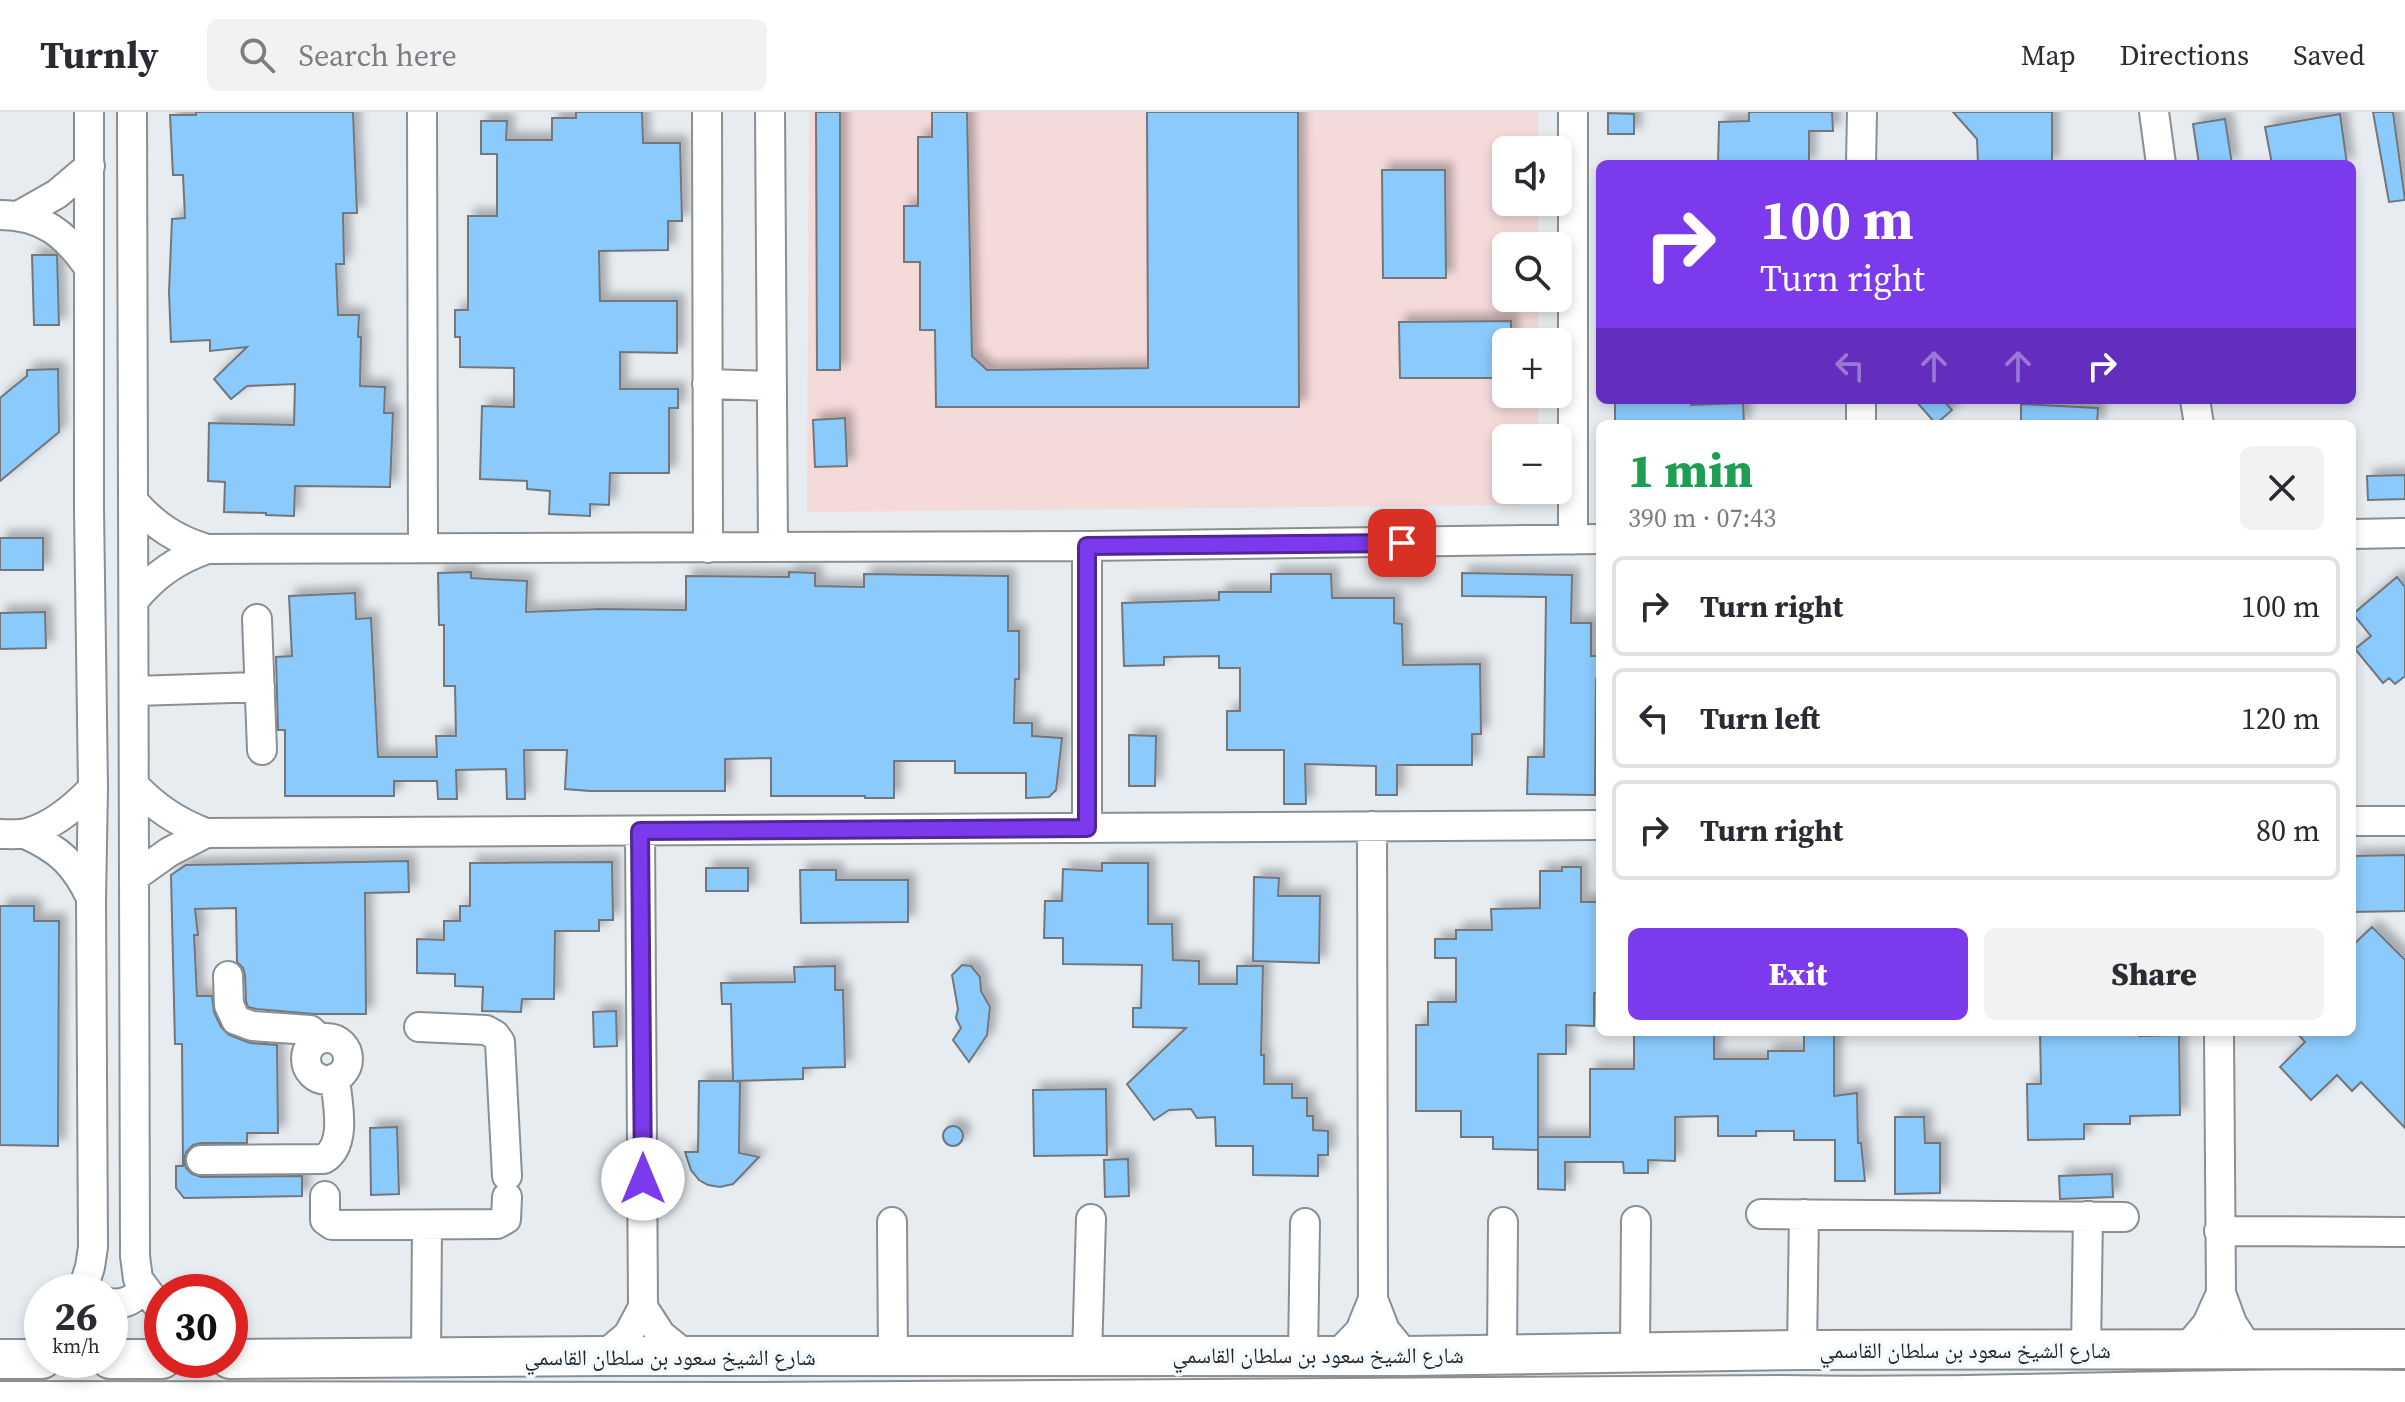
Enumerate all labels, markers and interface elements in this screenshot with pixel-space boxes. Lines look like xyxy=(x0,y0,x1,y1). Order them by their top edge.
search box xyxy=(207,19,767,91)
text: Turnly xyxy=(40,29,159,81)
icon: search xyxy=(235,33,279,77)
text: Search here xyxy=(299,35,457,76)
text: Map xyxy=(2021,36,2076,74)
text: Directions xyxy=(2120,36,2249,74)
text: Saved xyxy=(2293,36,2365,74)
map controls xyxy=(1492,136,1572,504)
button: sound xyxy=(1492,136,1572,216)
text: 100 m xyxy=(1760,181,1914,258)
icon: right xyxy=(1628,192,1732,296)
button: search xyxy=(1492,232,1572,312)
text: Turn right xyxy=(1760,254,1925,303)
button: + xyxy=(1492,328,1572,408)
icon: left xyxy=(1828,344,1872,388)
icon: ahead xyxy=(1912,344,1956,388)
icon: ahead xyxy=(1996,344,2040,388)
icon: right xyxy=(2080,344,2124,388)
button: − xyxy=(1492,424,1572,504)
text: 1 min xyxy=(1628,437,1753,503)
button: close xyxy=(2240,446,2324,530)
text: 390 m · 07:43 xyxy=(1628,500,1776,536)
pin xyxy=(1368,509,1436,577)
icon: arrive xyxy=(1380,521,1424,565)
icon: right xyxy=(1632,584,1676,628)
text: Turn right xyxy=(1700,586,1843,627)
text: 100 m xyxy=(2241,586,2320,627)
icon: left xyxy=(1632,696,1676,740)
text: Turn left xyxy=(1700,698,1820,739)
text: 120 m xyxy=(2241,698,2320,739)
icon: right xyxy=(1632,808,1676,852)
text: Turn right xyxy=(1700,810,1843,851)
text: 80 m xyxy=(2256,810,2320,851)
button: Exit xyxy=(1628,928,1968,1020)
button: Share xyxy=(1984,928,2324,1020)
position arrow xyxy=(601,1137,685,1221)
speed limit sign: 30 xyxy=(144,1274,248,1378)
text: 26 xyxy=(54,1289,98,1343)
text: km/h xyxy=(52,1332,100,1360)
street label: شارع الشيخ سعود بن سلطان القاسمي xyxy=(1819,1335,2111,1368)
street label: شارع الشيخ سعود بن سلطان القاسمي xyxy=(1172,1340,1464,1373)
street label: شارع الشيخ سعود بن سلطان القاسمي xyxy=(524,1342,816,1375)

